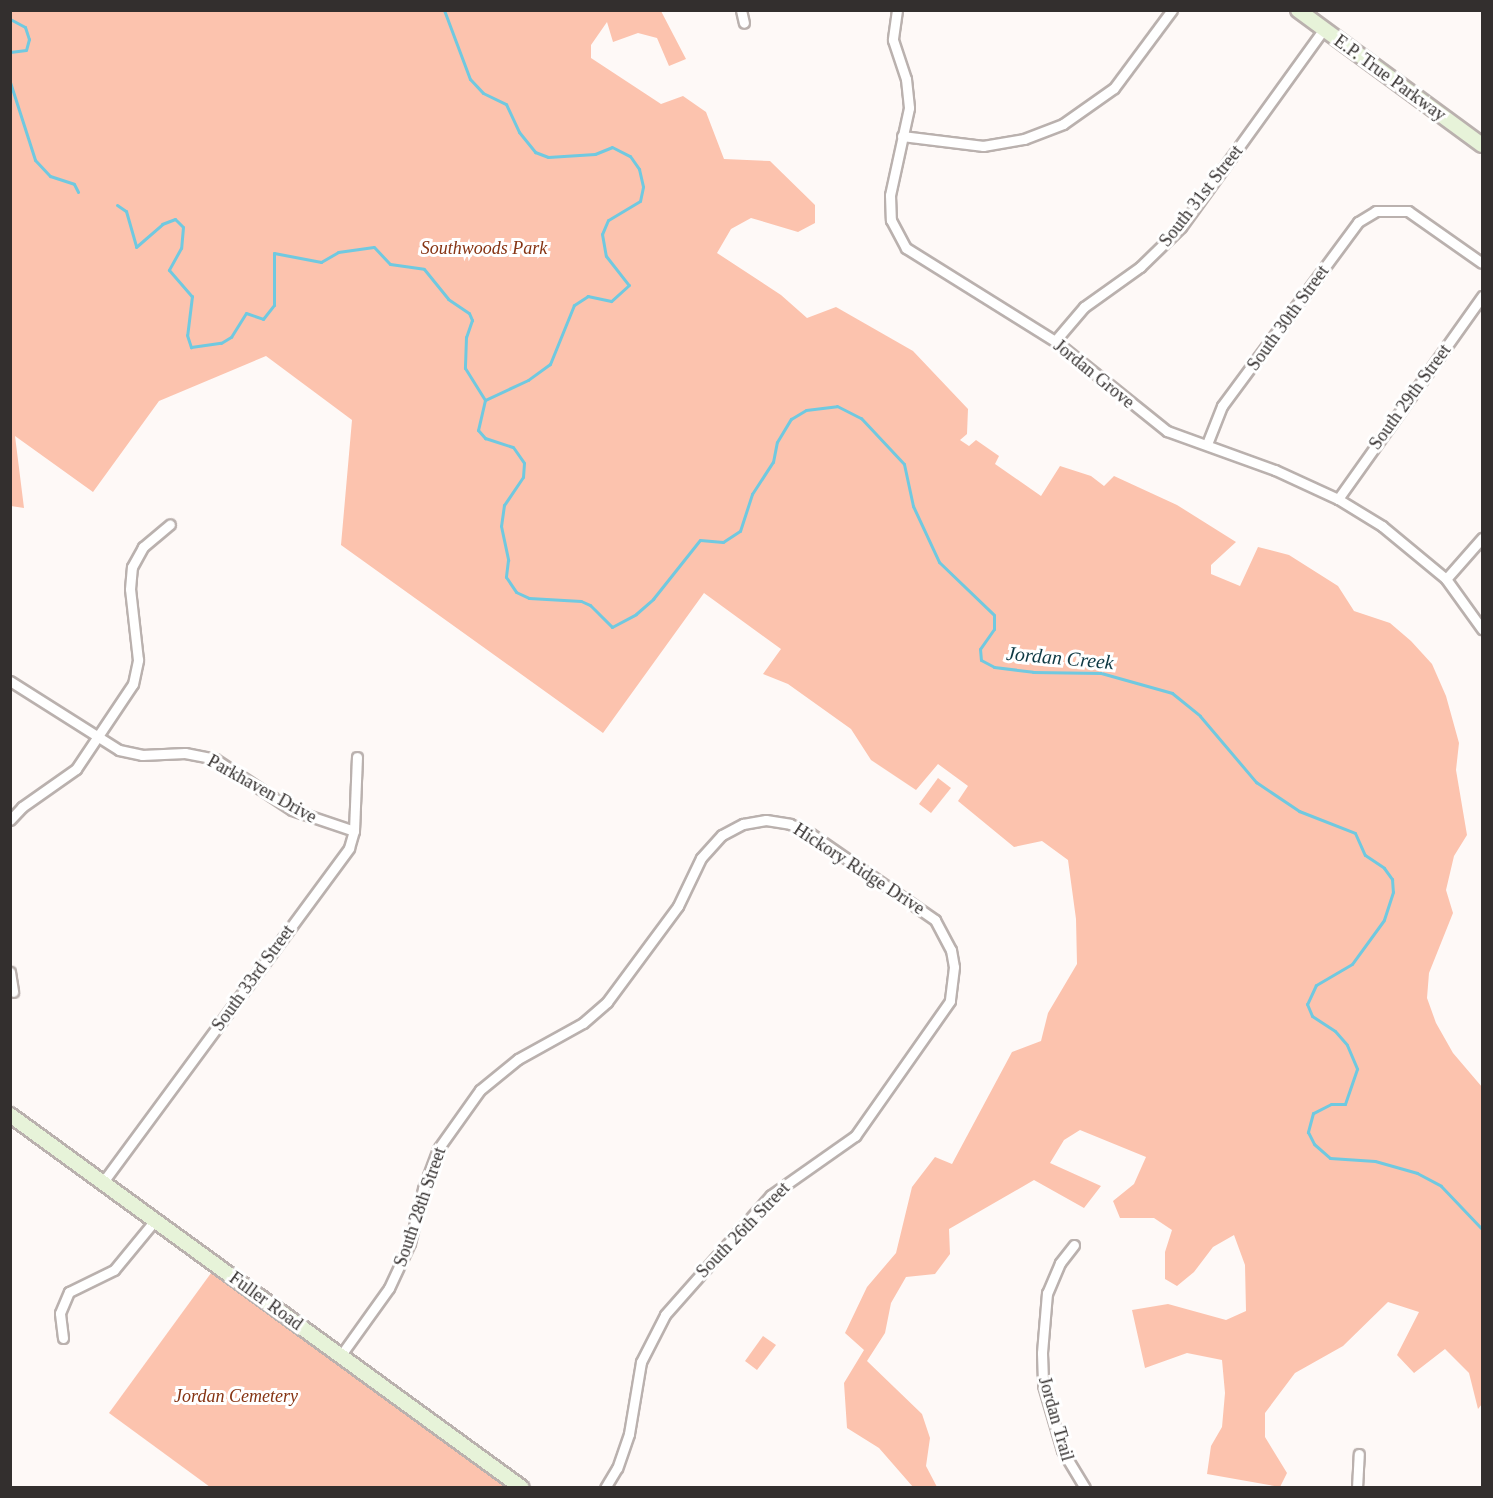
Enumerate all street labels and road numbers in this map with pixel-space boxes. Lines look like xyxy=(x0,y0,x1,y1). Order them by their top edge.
street label: E.P. True Parkway xyxy=(1330,30,1450,126)
street label: South 31st Street xyxy=(1155,141,1247,251)
street label: South 30th Street xyxy=(1243,261,1333,375)
street label: Jordan Grove xyxy=(1049,335,1139,413)
street label: South 29th Street xyxy=(1365,340,1455,454)
street label: Parkhaven Drive xyxy=(204,750,320,828)
street label: Hickory Ridge Drive xyxy=(789,819,929,919)
street label: South 33rd Street xyxy=(207,921,299,1035)
street label: South 28th Street xyxy=(389,1144,451,1270)
street label: South 26th Street xyxy=(692,1178,794,1282)
street label: Fuller Road xyxy=(225,1267,307,1335)
street label: Jordan Trail xyxy=(1034,1374,1078,1464)

